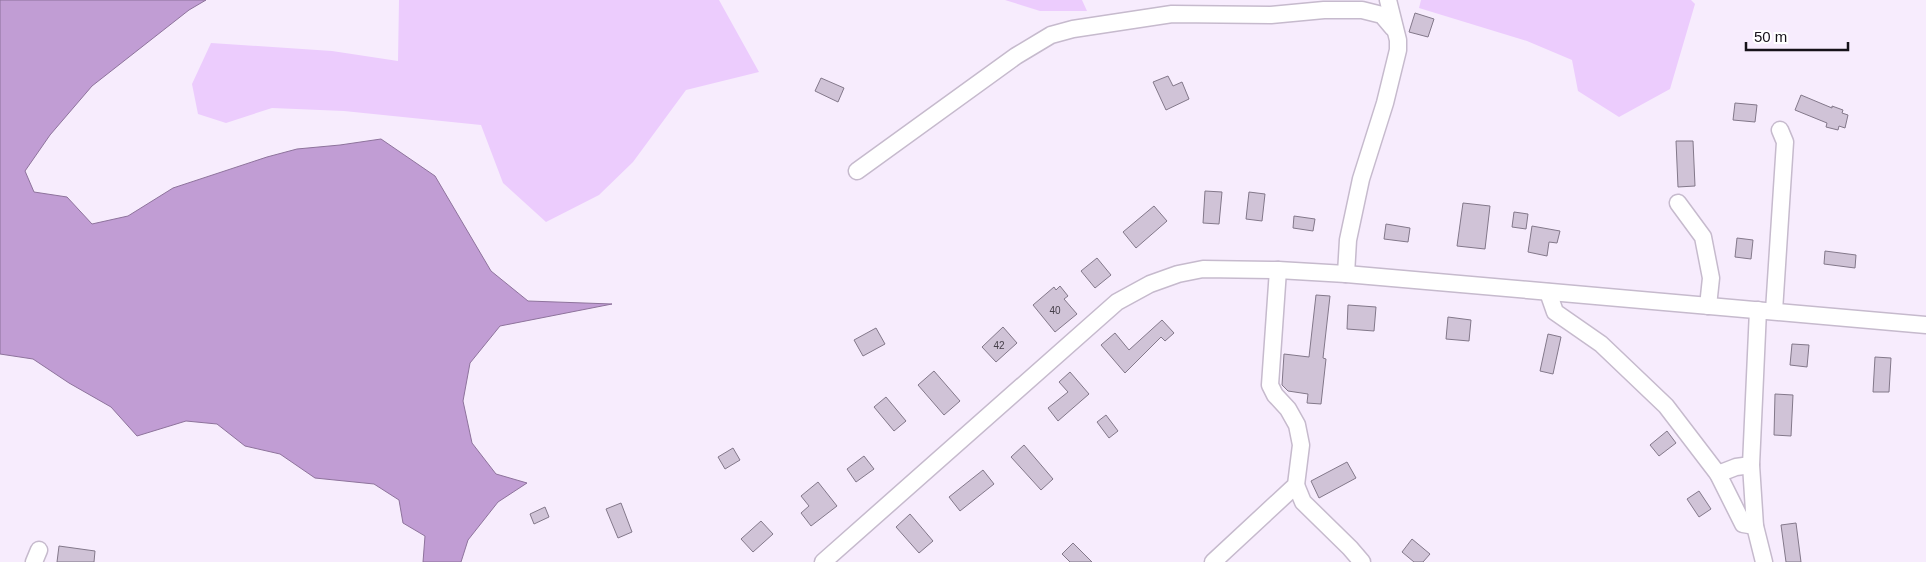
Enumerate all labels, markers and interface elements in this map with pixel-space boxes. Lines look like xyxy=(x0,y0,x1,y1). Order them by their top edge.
scale bar xyxy=(1746,20,1848,52)
text: 50 m xyxy=(1754,28,1787,45)
house number: 40 xyxy=(1049,305,1061,316)
house number: 42 xyxy=(993,340,1005,351)

